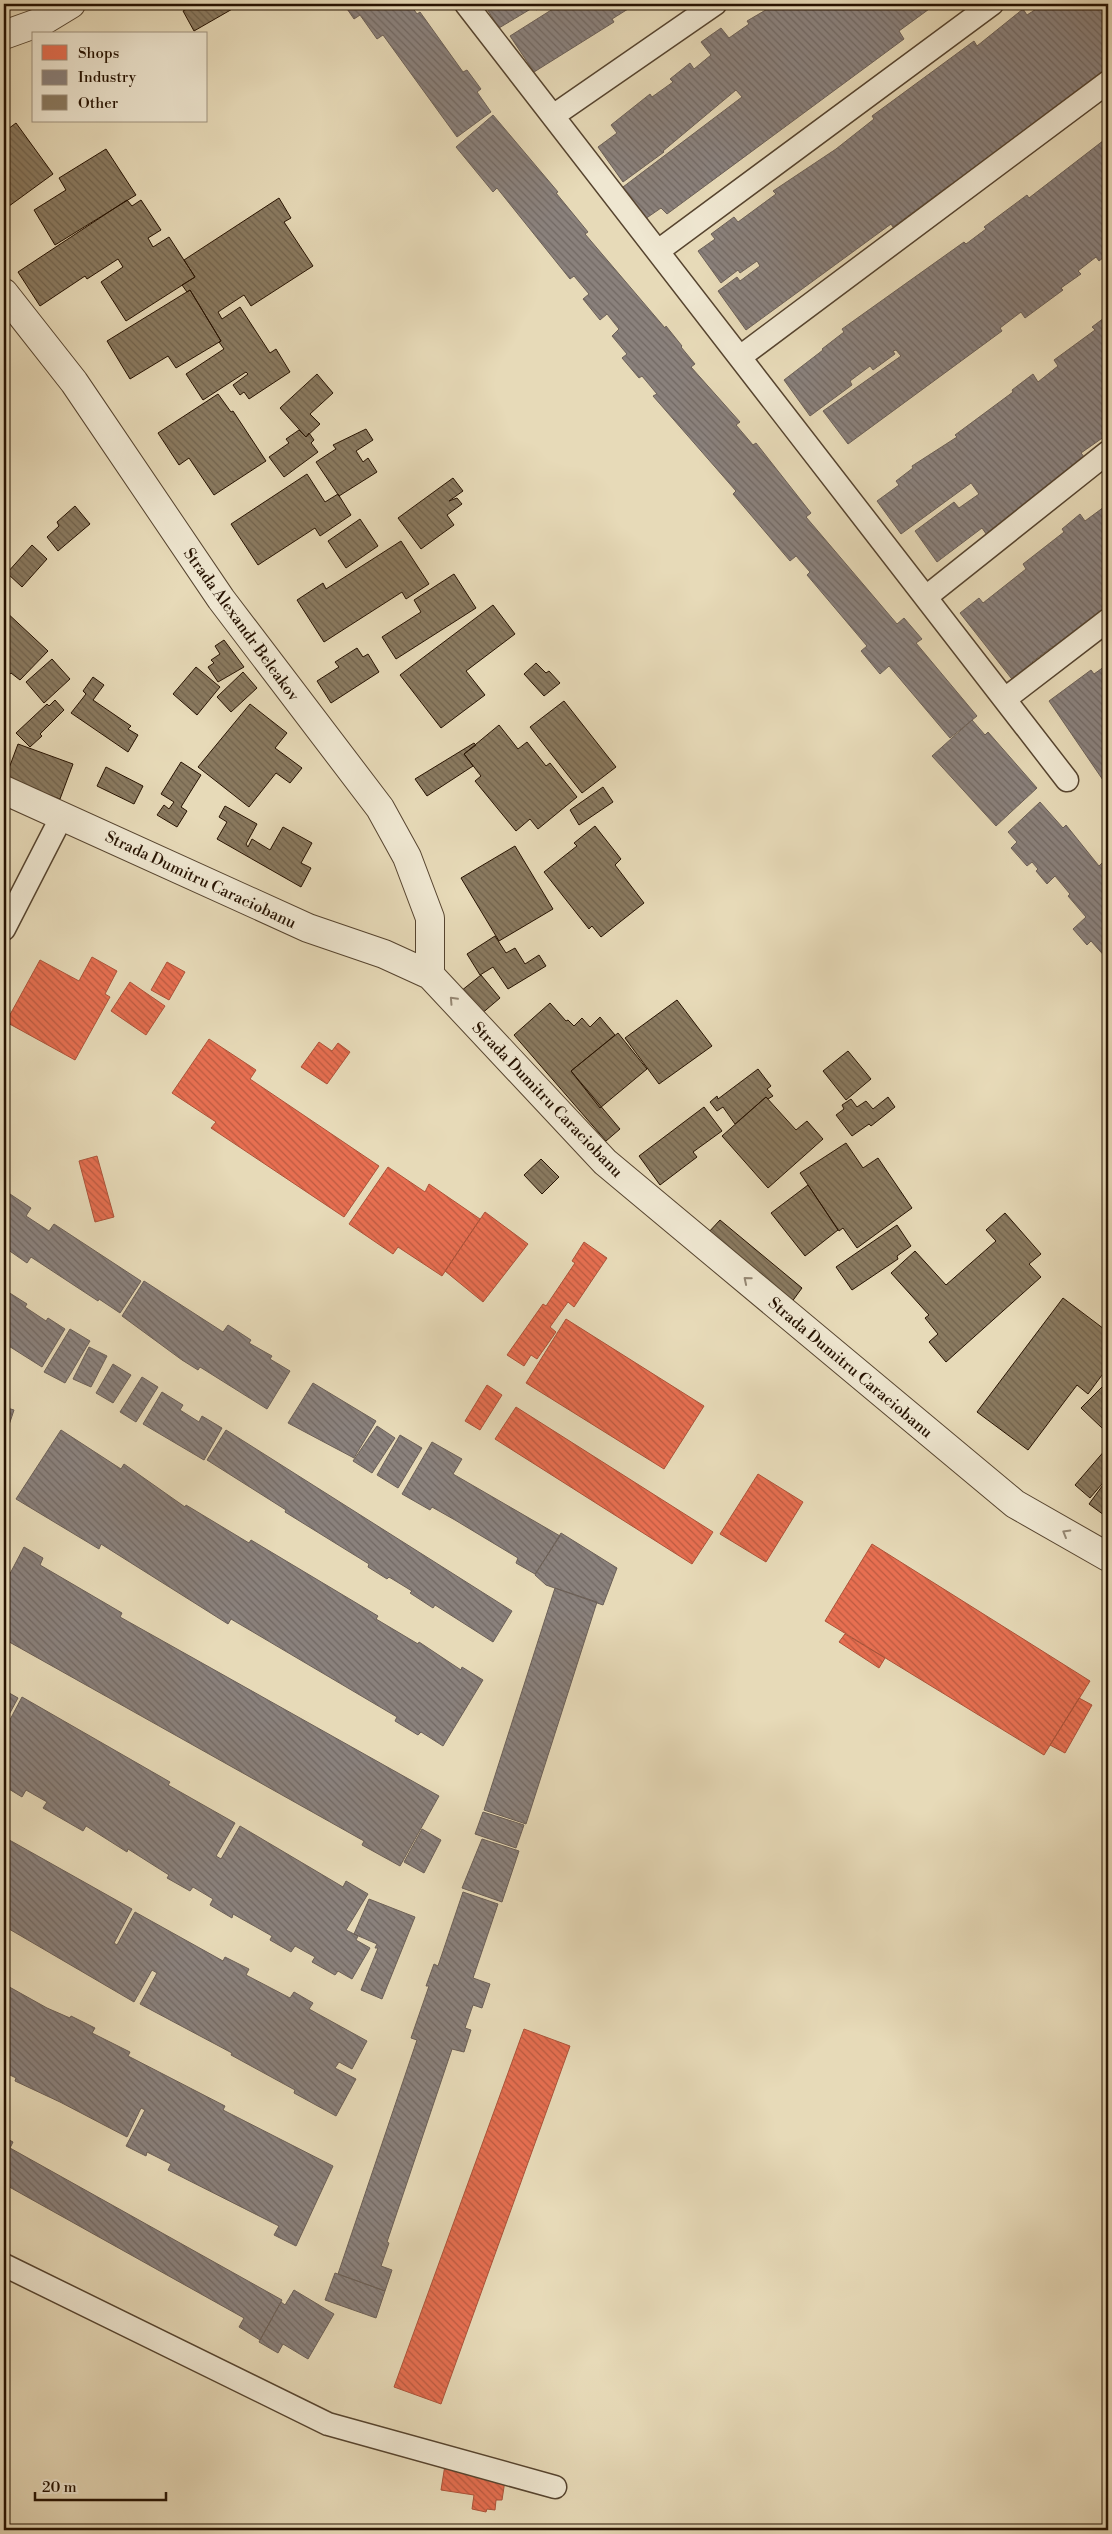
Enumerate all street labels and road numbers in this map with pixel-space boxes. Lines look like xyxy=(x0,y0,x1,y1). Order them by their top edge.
street label: Strada Alexandr Beleakov xyxy=(179,544,304,706)
street label: Strada Dumitru Caraciobanu xyxy=(102,827,299,933)
street label: Strada Dumitru Caraciobanu xyxy=(468,1018,627,1182)
street label: Strada Dumitru Caraciobanu xyxy=(764,1293,937,1442)

